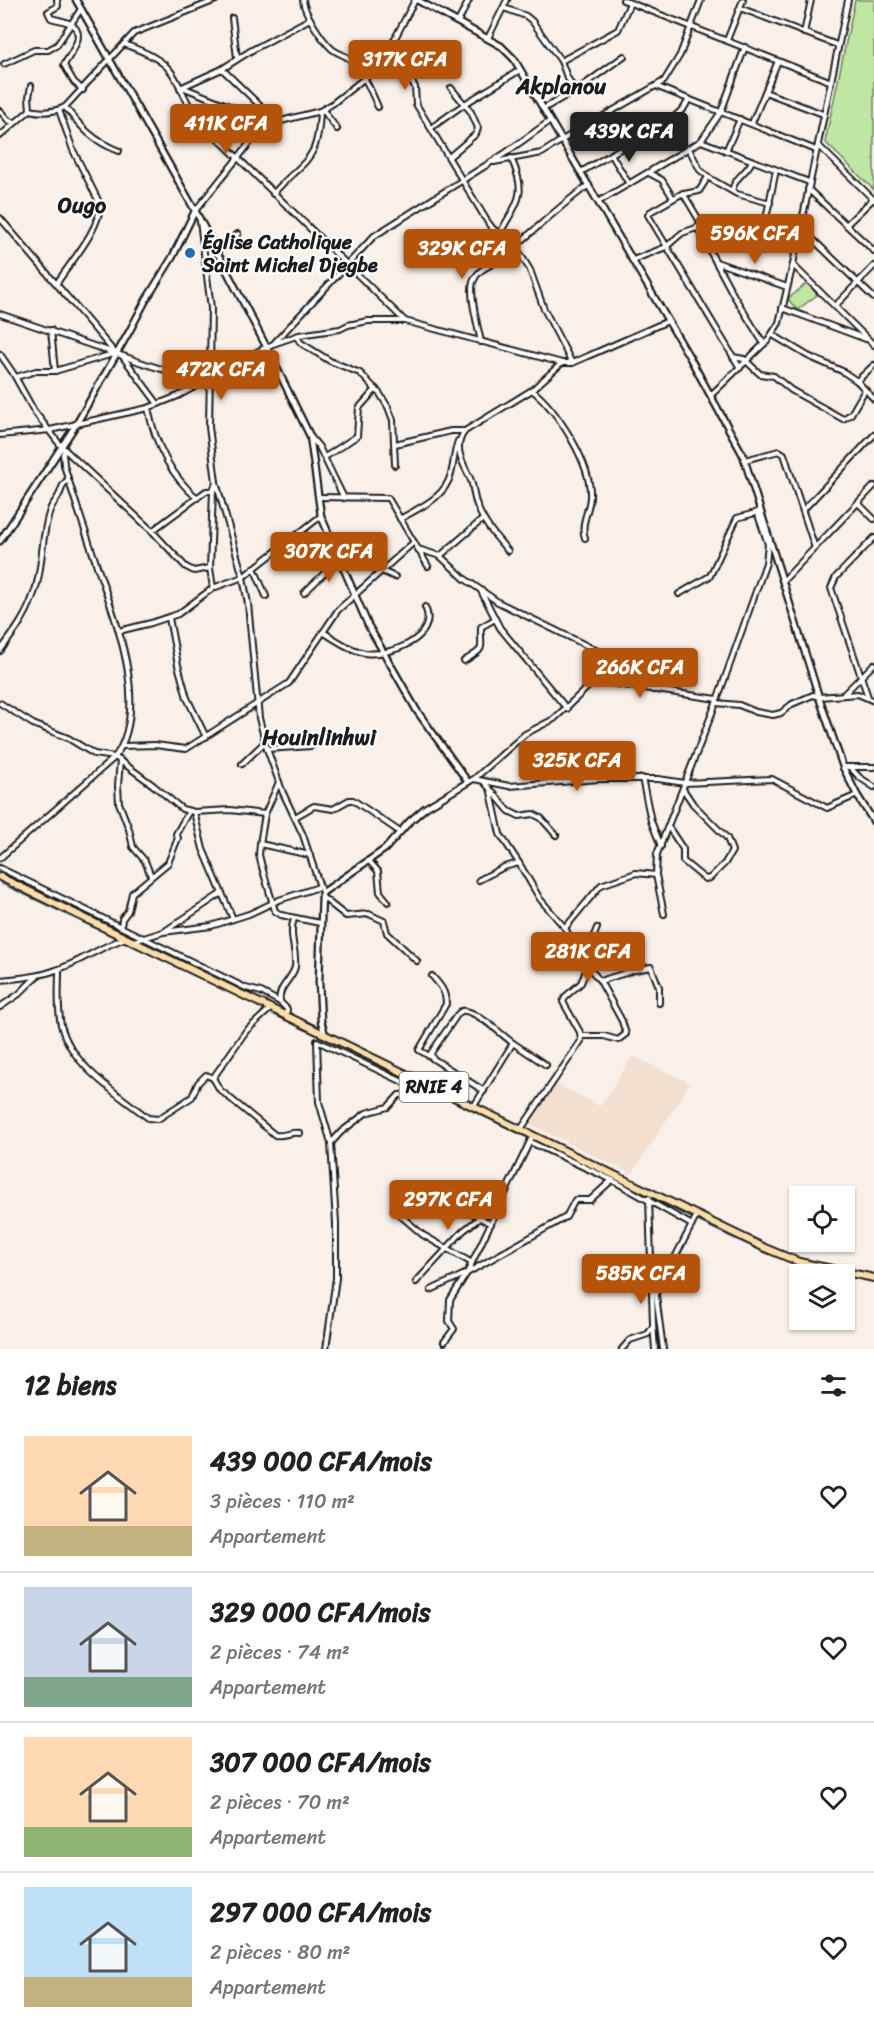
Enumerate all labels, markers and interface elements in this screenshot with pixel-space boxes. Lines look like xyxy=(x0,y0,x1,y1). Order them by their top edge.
pin: 317K CFA xyxy=(343,40,467,91)
text: 317K CFA xyxy=(363,42,447,77)
district label: Akplanou xyxy=(515,67,606,106)
pin: 411K CFA xyxy=(164,104,288,155)
text: 411K CFA xyxy=(184,106,268,141)
pin: 439K CFA xyxy=(567,112,691,163)
text: 439K CFA xyxy=(584,114,674,149)
district label: Ougo xyxy=(58,186,107,225)
pin: 596K CFA xyxy=(693,214,817,265)
text: 596K CFA xyxy=(710,216,800,251)
place label: Église Catholique Saint Michel Djegbe xyxy=(201,225,378,283)
pin: 329K CFA xyxy=(400,229,524,280)
text: 329K CFA xyxy=(418,231,506,266)
marker: Église Catholique Saint Michel Djegbe xyxy=(183,246,197,260)
pin: 472K CFA xyxy=(159,350,283,401)
text: 472K CFA xyxy=(176,352,266,387)
pin: 307K CFA xyxy=(267,532,391,583)
text: 307K CFA xyxy=(285,534,373,569)
pin: 266K CFA xyxy=(578,648,702,699)
text: 266K CFA xyxy=(596,650,684,685)
district label: Houinlinhwi xyxy=(261,718,378,757)
pin: 325K CFA xyxy=(515,741,639,792)
text: 325K CFA xyxy=(533,743,621,778)
pin: 281K CFA xyxy=(526,932,650,983)
text: 281K CFA xyxy=(545,934,631,969)
road number: RNIE 4 xyxy=(400,1072,468,1102)
pin: 297K CFA xyxy=(386,1180,510,1231)
text: 297K CFA xyxy=(403,1182,493,1217)
map controls xyxy=(789,1186,855,1330)
button: locate xyxy=(789,1186,855,1252)
pin: 585K CFA xyxy=(579,1254,703,1305)
text: 585K CFA xyxy=(596,1256,686,1291)
button: layers xyxy=(789,1264,855,1330)
text: 12 biens xyxy=(24,1362,116,1408)
icon: filters xyxy=(817,1369,850,1402)
text: 439 000 CFA/mois xyxy=(210,1438,432,1484)
icon: home xyxy=(72,1460,144,1532)
icon: heart xyxy=(817,1480,850,1513)
text: 3 pièces · 110 m² xyxy=(210,1484,355,1519)
text: Appartement xyxy=(210,1519,326,1554)
text: 329 000 CFA/mois xyxy=(210,1589,431,1635)
icon: home xyxy=(72,1611,144,1683)
icon: heart xyxy=(817,1631,850,1664)
text: 2 pièces · 74 m² xyxy=(210,1635,350,1670)
text: Appartement xyxy=(210,1670,326,1705)
text: 307 000 CFA/mois xyxy=(210,1739,431,1785)
icon: home xyxy=(72,1761,144,1833)
icon: heart xyxy=(817,1781,850,1814)
text: 2 pièces · 70 m² xyxy=(210,1785,350,1820)
text: Appartement xyxy=(210,1820,326,1855)
text: 297 000 CFA/mois xyxy=(210,1889,431,1935)
icon: home xyxy=(72,1911,144,1983)
icon: heart xyxy=(817,1931,850,1964)
text: 2 pièces · 80 m² xyxy=(210,1935,350,1970)
text: Appartement xyxy=(210,1970,326,2005)

